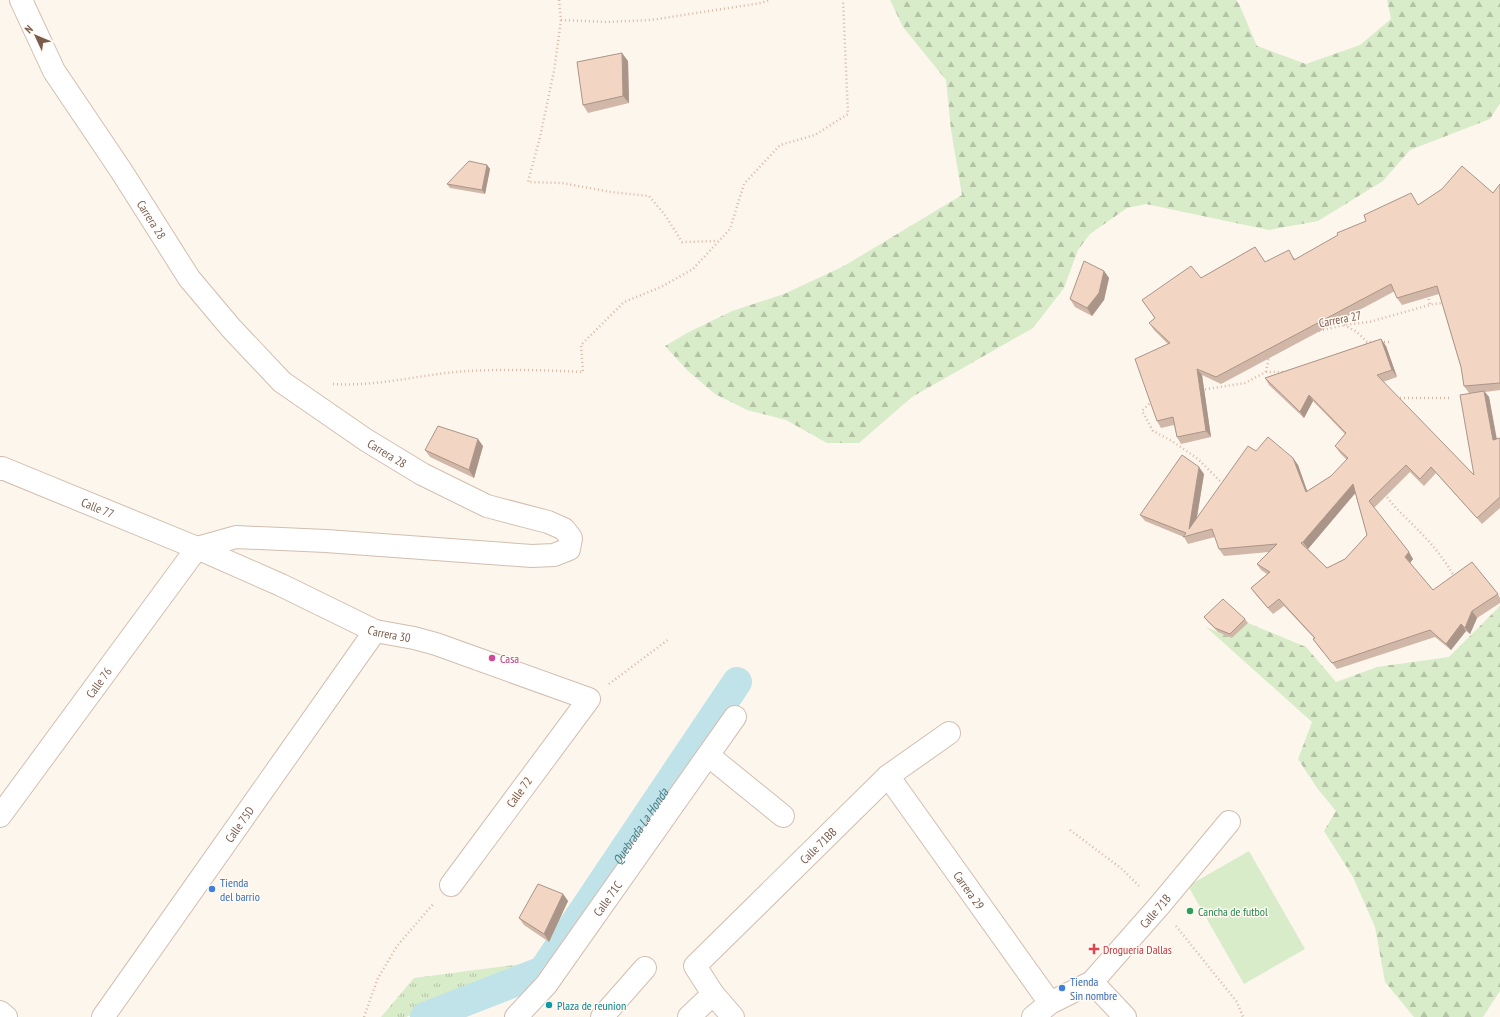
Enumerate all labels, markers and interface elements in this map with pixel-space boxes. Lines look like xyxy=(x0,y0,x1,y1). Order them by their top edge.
north arrow xyxy=(16,16,56,56)
text: N xyxy=(22,22,36,36)
street label: Carrera 28 xyxy=(134,197,170,242)
street label: Carrera 27 xyxy=(1317,308,1363,330)
street label: Carrera 28 xyxy=(365,435,410,471)
street label: Calle 77 xyxy=(79,494,117,521)
street label: Carrera 30 xyxy=(365,621,412,645)
place label: Casa xyxy=(500,651,519,666)
marker: Casa xyxy=(487,653,497,663)
street label: Calle 76 xyxy=(82,664,114,700)
street label: Calle 72 xyxy=(503,774,535,810)
water label: Quebrada La Honda xyxy=(608,784,672,868)
street label: Calle 75D xyxy=(221,803,257,845)
street label: Calle 71BB xyxy=(796,824,839,866)
street label: Carrera 29 xyxy=(951,868,988,912)
place label: Tienda del barrio xyxy=(220,875,260,904)
street label: Calle 71C xyxy=(590,877,625,919)
marker: Tienda del barrio xyxy=(207,884,217,894)
street label: Calle 71B xyxy=(1136,891,1174,931)
place label: Cancha de futbol xyxy=(1198,904,1268,919)
marker: Cancha de futbol xyxy=(1185,906,1195,916)
place label: Drogueria Dallas xyxy=(1103,942,1172,957)
marker: Drogueria Dallas xyxy=(1088,943,1100,955)
place label: Tienda Sin nombre xyxy=(1070,974,1117,1003)
marker: Tienda Sin nombre xyxy=(1057,983,1067,993)
place label: Plaza de reunion xyxy=(557,998,626,1013)
marker: Plaza de reunion xyxy=(544,1000,554,1010)

